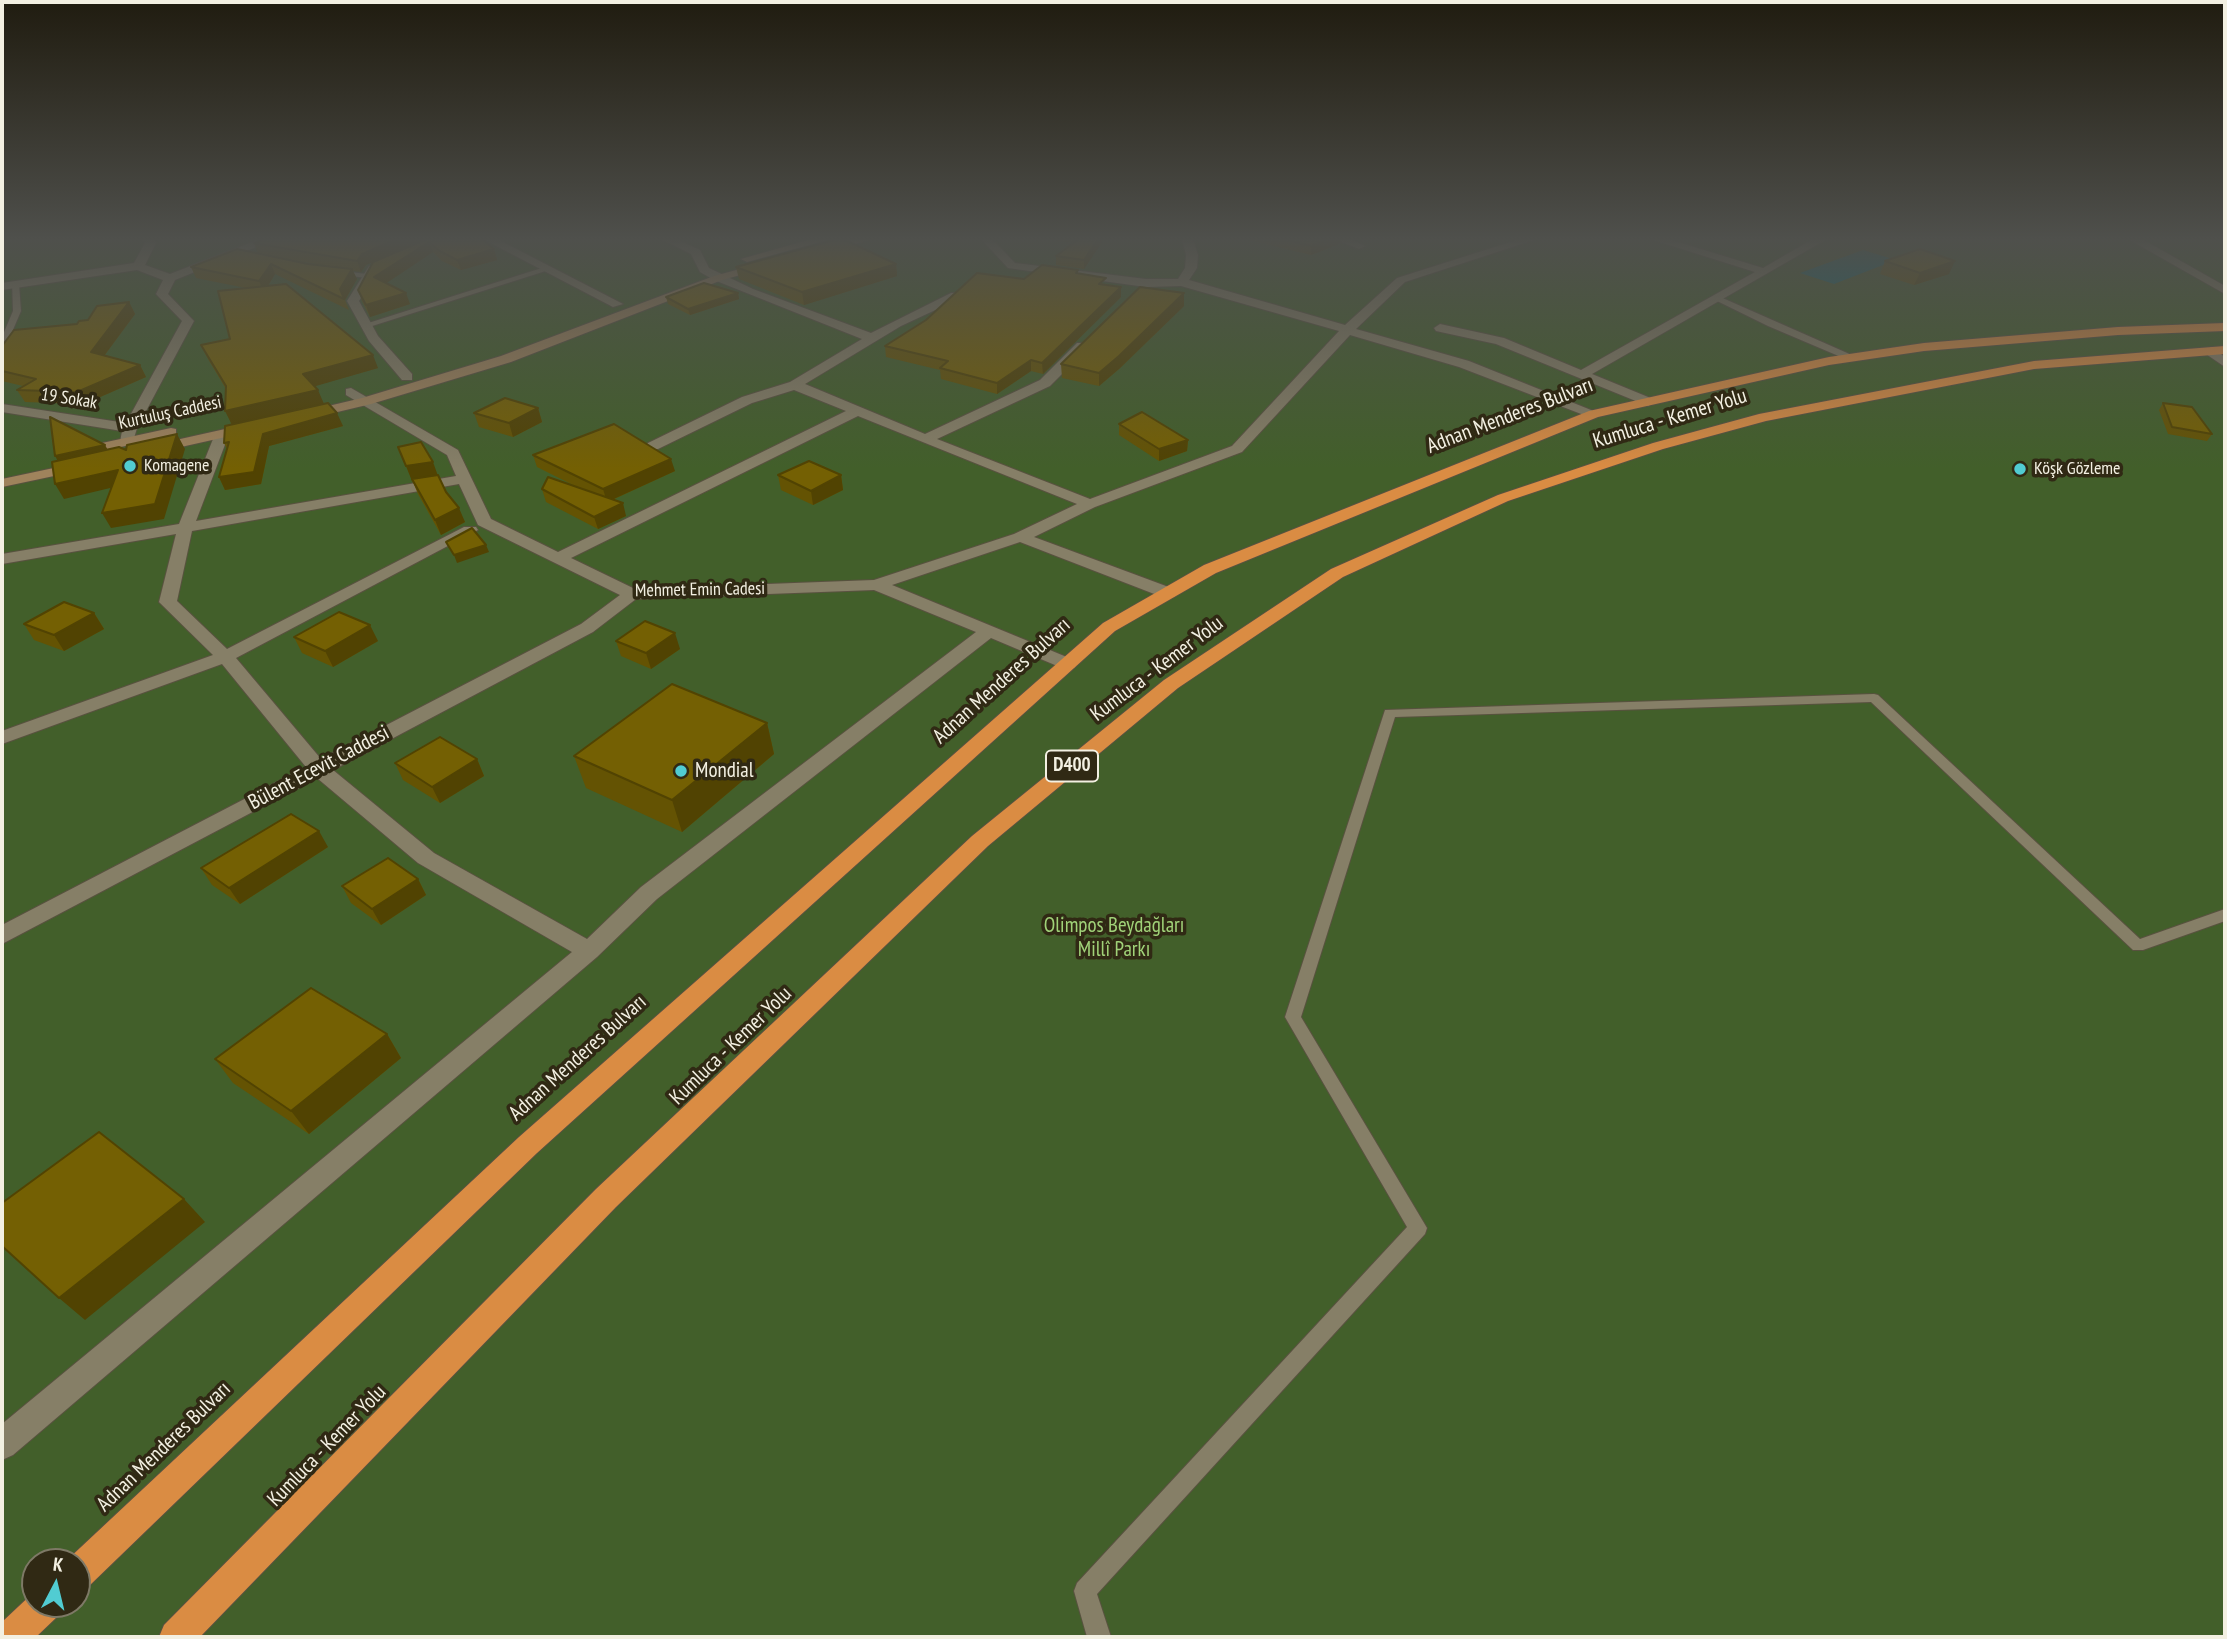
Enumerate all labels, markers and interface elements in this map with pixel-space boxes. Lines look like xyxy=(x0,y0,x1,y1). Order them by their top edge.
street label: Adnan Menderes Bulvarı xyxy=(1423,373,1597,459)
street label: 19 Sokak xyxy=(39,384,99,414)
street label: Kumluca - Kemer Yolu xyxy=(1590,384,1750,454)
street label: Kurtuluş Caddesi xyxy=(117,392,223,434)
place label: Komagene xyxy=(144,455,209,477)
marker: Komagene xyxy=(122,458,138,474)
place label: Köşk Gözleme xyxy=(2034,458,2121,480)
marker: Köşk Gözleme xyxy=(2012,461,2028,477)
street label: Mehmet Emin Cadesi xyxy=(635,578,765,602)
street label: Kumluca - Kemer Yolu xyxy=(1086,611,1228,727)
street label: Adnan Menderes Bulvarı xyxy=(928,613,1076,749)
street label: Bülent Ecevit Caddesi xyxy=(244,720,394,816)
road number: D400 xyxy=(1046,750,1098,782)
place label: Mondial xyxy=(695,758,754,784)
marker: Mondial xyxy=(673,763,689,779)
park label: Olimpos Beydağları Millî Parkı xyxy=(1044,913,1184,963)
street label: Kumluca - Kemer Yolu xyxy=(665,982,797,1110)
street label: Adnan Menderes Bulvarı xyxy=(504,990,652,1126)
street label: Adnan Menderes Bulvarı xyxy=(92,1377,236,1517)
street label: Kumluca - Kemer Yolu xyxy=(263,1380,391,1512)
north arrow xyxy=(21,1548,91,1618)
text: K xyxy=(52,1552,65,1577)

